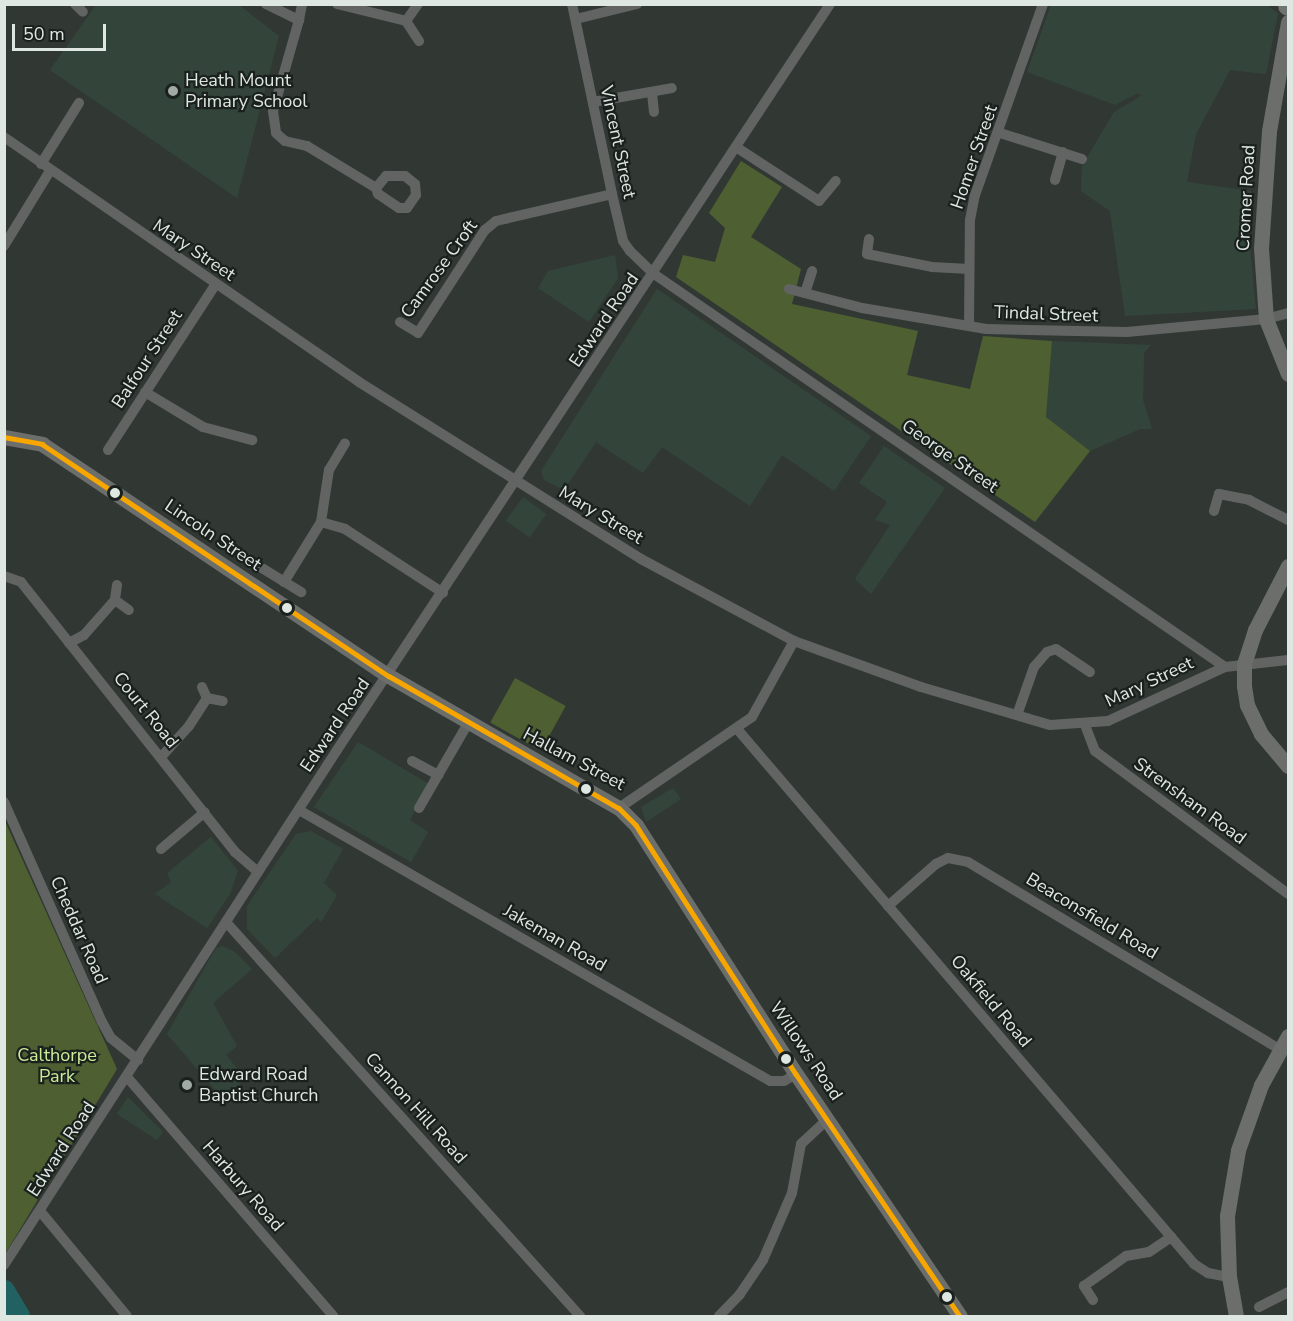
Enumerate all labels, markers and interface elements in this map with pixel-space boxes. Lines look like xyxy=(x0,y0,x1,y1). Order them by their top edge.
scale bar xyxy=(15,12,110,50)
text: 50 m xyxy=(23,22,65,46)
place label: Heath Mount Primary School xyxy=(185,70,308,112)
marker: Heath Mount Primary School xyxy=(166,84,180,98)
street label: Vincent Street xyxy=(596,84,640,200)
street label: Homer Street xyxy=(946,102,1002,212)
street label: Cromer Road xyxy=(1232,144,1260,252)
street label: Mary Street xyxy=(149,215,239,285)
street label: Camrose Croft xyxy=(396,216,482,322)
street label: Edward Road xyxy=(565,269,643,371)
street label: Tindal Street xyxy=(993,301,1099,327)
street label: Balfour Street xyxy=(107,306,187,412)
street label: George Street xyxy=(898,415,1002,497)
street label: Mary Street xyxy=(555,481,647,549)
unlabelled marker xyxy=(109,487,121,499)
street label: Lincoln Street xyxy=(161,495,265,575)
unlabelled marker xyxy=(281,602,293,614)
street label: Mary Street xyxy=(1101,652,1197,712)
street label: Court Road xyxy=(109,668,183,752)
street label: Edward Road xyxy=(296,674,374,776)
street label: Hallam Street xyxy=(519,723,629,795)
street label: Strensham Road xyxy=(1130,753,1250,849)
unlabelled marker xyxy=(580,783,592,795)
street label: Beaconsfield Road xyxy=(1022,868,1162,964)
street label: Cheddar Road xyxy=(46,873,112,987)
street label: Jakeman Road xyxy=(500,900,610,976)
street label: Oakfield Road xyxy=(946,950,1036,1052)
street label: Willows Road xyxy=(765,997,847,1105)
park label: Calthorpe Park xyxy=(17,1045,97,1088)
street label: Cannon Hill Road xyxy=(361,1048,471,1168)
unlabelled marker xyxy=(780,1053,792,1065)
place label: Edward Road Baptist Church xyxy=(199,1064,318,1106)
marker: Edward Road Baptist Church xyxy=(180,1078,194,1092)
street label: Edward Road xyxy=(22,1098,100,1200)
street label: Harbury Road xyxy=(198,1136,288,1236)
unlabelled marker xyxy=(941,1291,953,1303)

